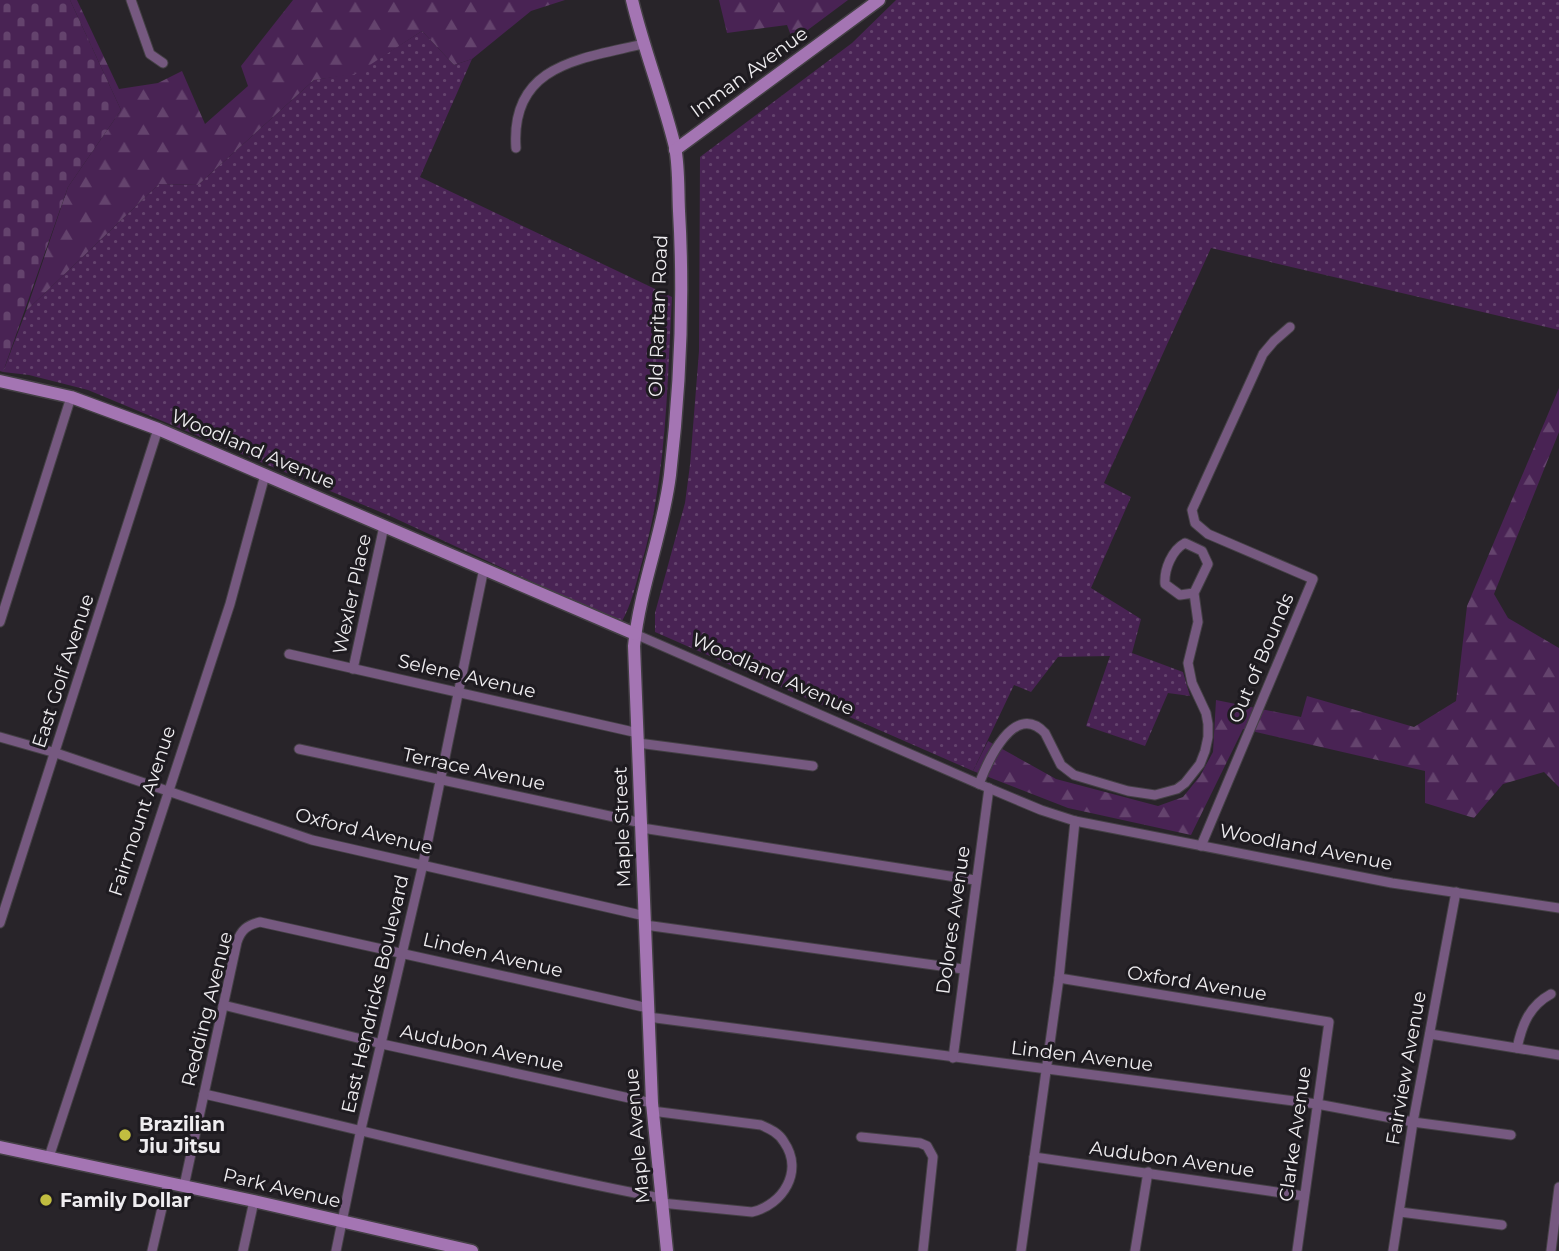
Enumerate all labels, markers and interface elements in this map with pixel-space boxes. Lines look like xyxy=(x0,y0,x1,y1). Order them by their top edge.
street label: Inman Avenue xyxy=(686,22,812,122)
street label: Old Raritan Road xyxy=(644,235,672,397)
street label: Woodland Avenue xyxy=(168,404,338,494)
street label: Wexler Place xyxy=(328,532,376,656)
street label: Out of Bounds xyxy=(1223,590,1299,726)
street label: East Golf Avenue xyxy=(27,591,99,751)
street label: Woodland Avenue xyxy=(688,628,858,720)
street label: Selene Avenue xyxy=(396,649,538,703)
street label: Fairmount Avenue xyxy=(104,723,180,899)
street label: Terrace Avenue xyxy=(400,743,548,795)
street label: Maple Street xyxy=(608,766,636,888)
street label: Oxford Avenue xyxy=(293,803,435,859)
street label: Woodland Avenue xyxy=(1218,819,1394,875)
street label: Dolores Avenue xyxy=(931,844,975,996)
street label: East Hendricks Boulevard xyxy=(336,873,414,1115)
street label: Linden Avenue xyxy=(421,928,565,982)
street label: Redding Avenue xyxy=(177,929,237,1089)
street label: Oxford Avenue xyxy=(1126,961,1268,1005)
street label: Fairview Avenue xyxy=(1381,989,1431,1147)
street label: Audubon Avenue xyxy=(398,1019,566,1077)
street label: Linden Avenue xyxy=(1010,1036,1154,1076)
street label: Clarke Avenue xyxy=(1274,1065,1316,1203)
street label: Maple Avenue xyxy=(620,1067,654,1205)
place label: Brazilian Jiu Jitsu xyxy=(138,1113,225,1158)
marker: Brazilian Jiu Jitsu xyxy=(117,1127,133,1143)
street label: Audubon Avenue xyxy=(1088,1136,1256,1182)
street label: Park Avenue xyxy=(221,1163,343,1213)
place label: Family Dollar xyxy=(60,1189,191,1212)
marker: Family Dollar xyxy=(38,1192,54,1208)

